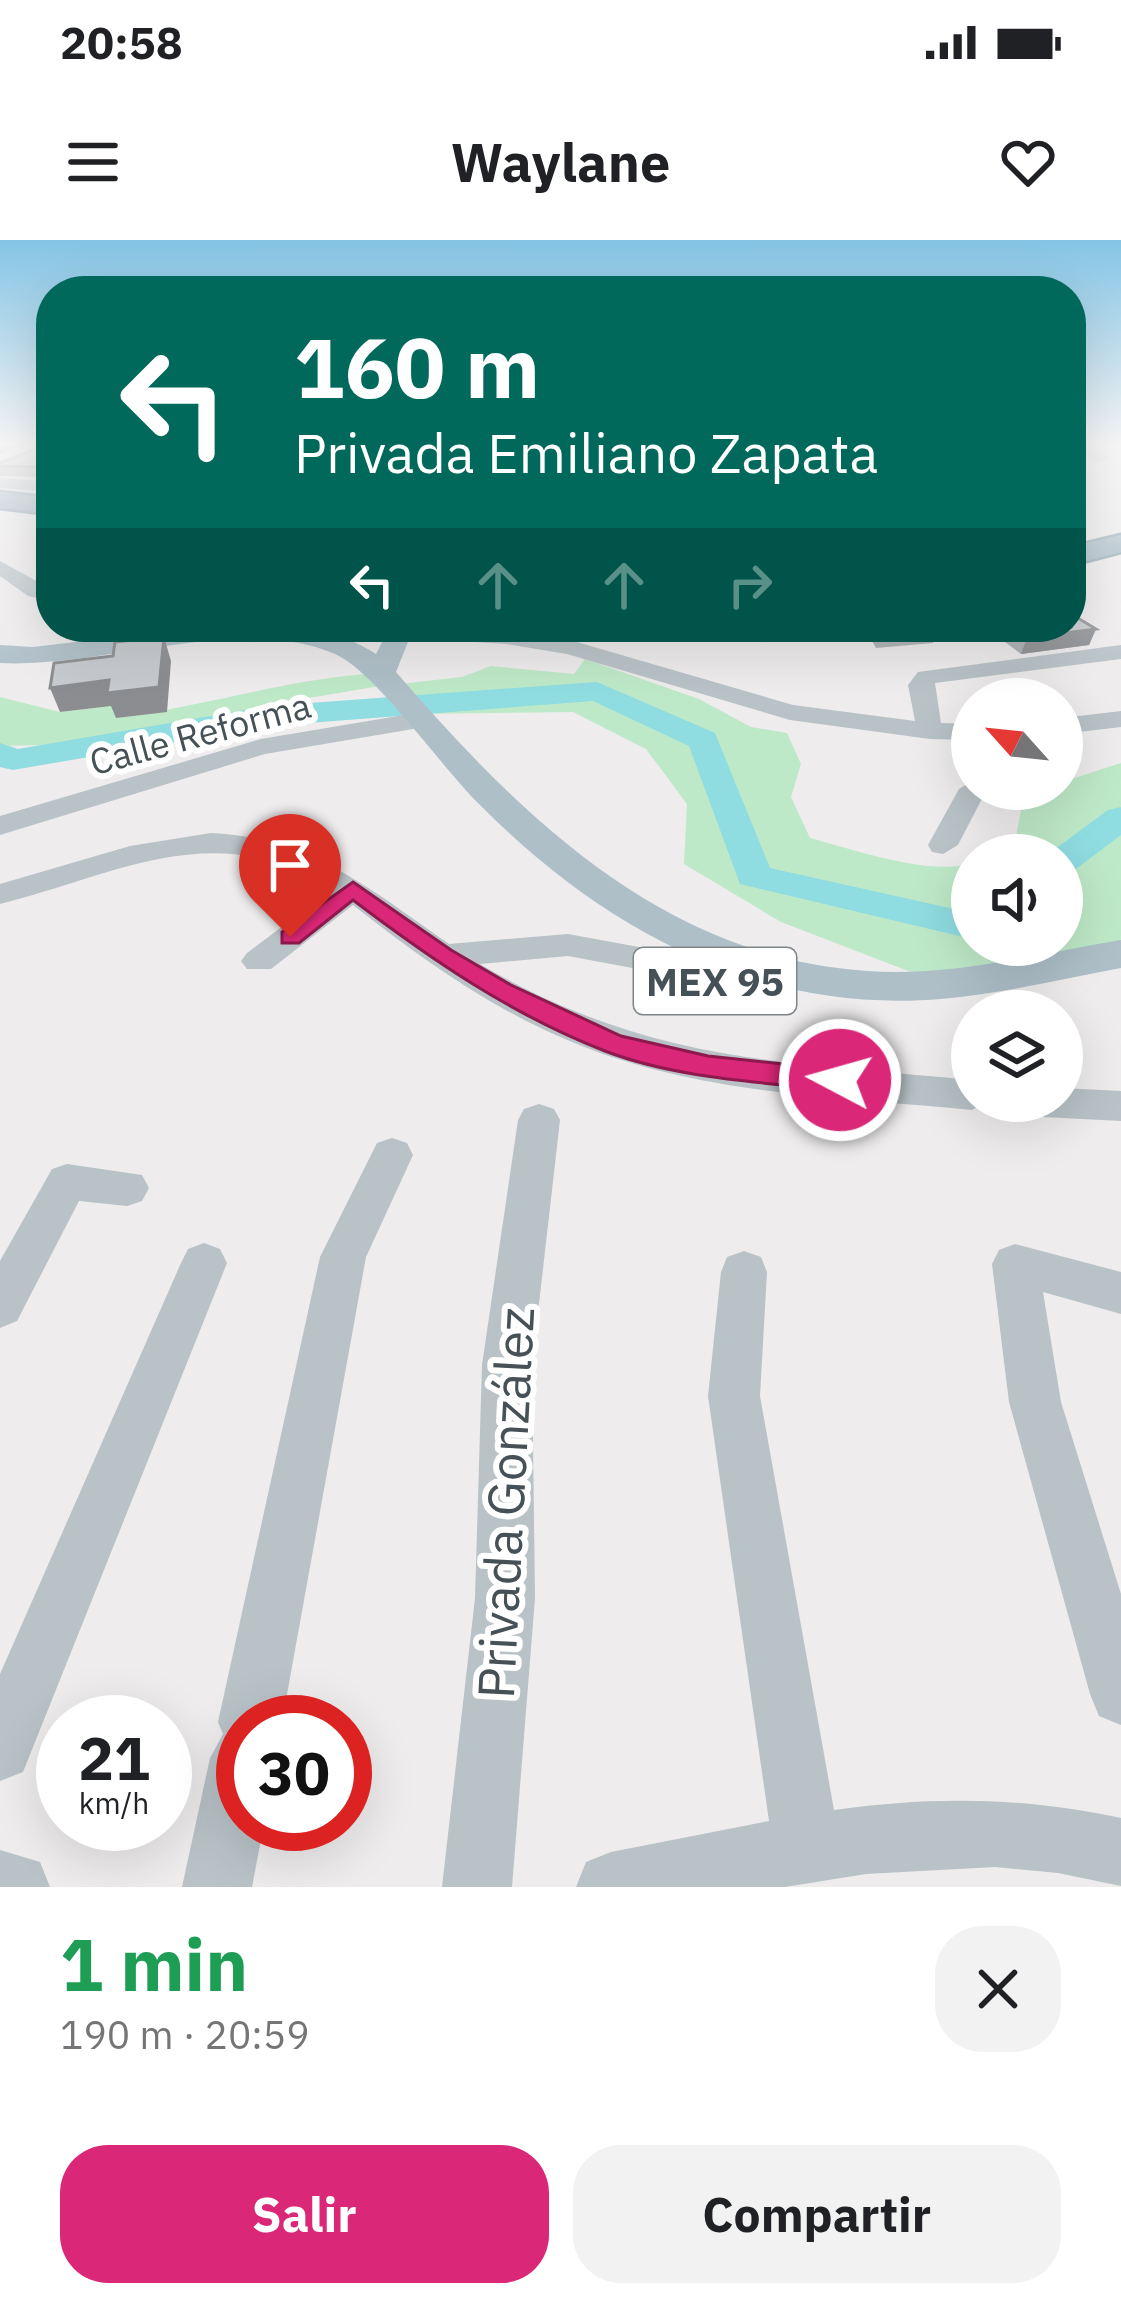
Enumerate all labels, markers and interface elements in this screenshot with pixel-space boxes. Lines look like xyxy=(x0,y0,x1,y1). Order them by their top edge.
text: 20:58 xyxy=(60,13,183,71)
text: Waylane xyxy=(451,127,670,197)
icon: menu xyxy=(60,129,126,195)
icon: heart xyxy=(995,129,1061,195)
text: 160 m xyxy=(294,312,540,421)
icon: left xyxy=(96,324,252,480)
text: Privada Emiliano Zapata xyxy=(294,418,878,488)
icon: left xyxy=(339,552,405,618)
icon: ahead xyxy=(465,552,531,618)
icon: ahead xyxy=(591,552,657,618)
icon: right xyxy=(717,552,783,618)
north arrow xyxy=(951,678,1083,810)
map controls xyxy=(951,678,1083,1122)
street label: Calle Reforma xyxy=(84,681,316,785)
pin xyxy=(239,814,341,937)
icon: arrive xyxy=(257,832,323,898)
button: sound xyxy=(951,834,1083,966)
road number: MEX 95 xyxy=(634,948,796,1014)
button: layers xyxy=(951,990,1083,1122)
position arrow xyxy=(777,1017,903,1143)
street label: Privada González xyxy=(462,1306,548,1700)
speed limit sign: 30 xyxy=(216,1695,372,1851)
text: 21 xyxy=(78,1718,150,1797)
text: km/h xyxy=(79,1783,149,1822)
text: 1 min xyxy=(60,1917,248,2011)
button: close xyxy=(935,1926,1061,2052)
text: 190 m · 20:59 xyxy=(60,2009,310,2060)
button: Salir xyxy=(60,2145,549,2283)
button: Compartir xyxy=(573,2145,1061,2283)

